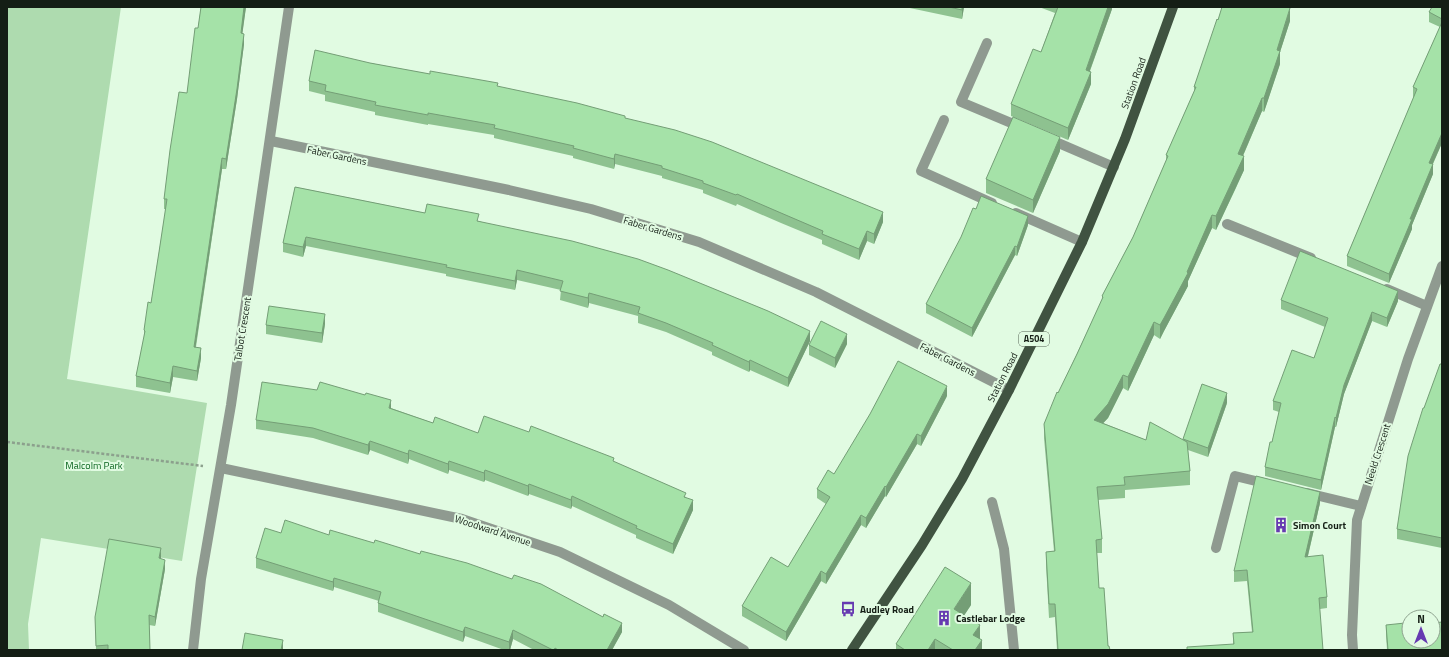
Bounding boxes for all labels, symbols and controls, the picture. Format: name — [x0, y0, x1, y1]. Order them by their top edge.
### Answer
street label: Station Road — [1117, 55, 1150, 111]
street label: Faber Gardens — [306, 142, 369, 169]
street label: Faber Gardens — [622, 212, 684, 245]
street label: Talbot Crescent — [230, 296, 255, 362]
road number: A504 — [1019, 332, 1049, 346]
street label: Faber Gardens — [917, 339, 979, 380]
street label: Station Road — [983, 350, 1021, 405]
street label: Neeld Crescent — [1361, 421, 1395, 487]
park label: Malcolm Park — [65, 458, 123, 473]
street label: Woodward Avenue — [453, 511, 533, 550]
building icon: Simon Court — [1272, 516, 1290, 534]
place label: Simon Court — [1293, 518, 1346, 533]
bus stop icon: Audley Road — [839, 600, 857, 618]
place label: Audley Road — [860, 602, 914, 617]
building icon: Castlebar Lodge — [935, 609, 953, 627]
north arrow — [1401, 609, 1441, 649]
place label: Castlebar Lodge — [956, 611, 1025, 626]
text: N — [1417, 611, 1425, 627]

